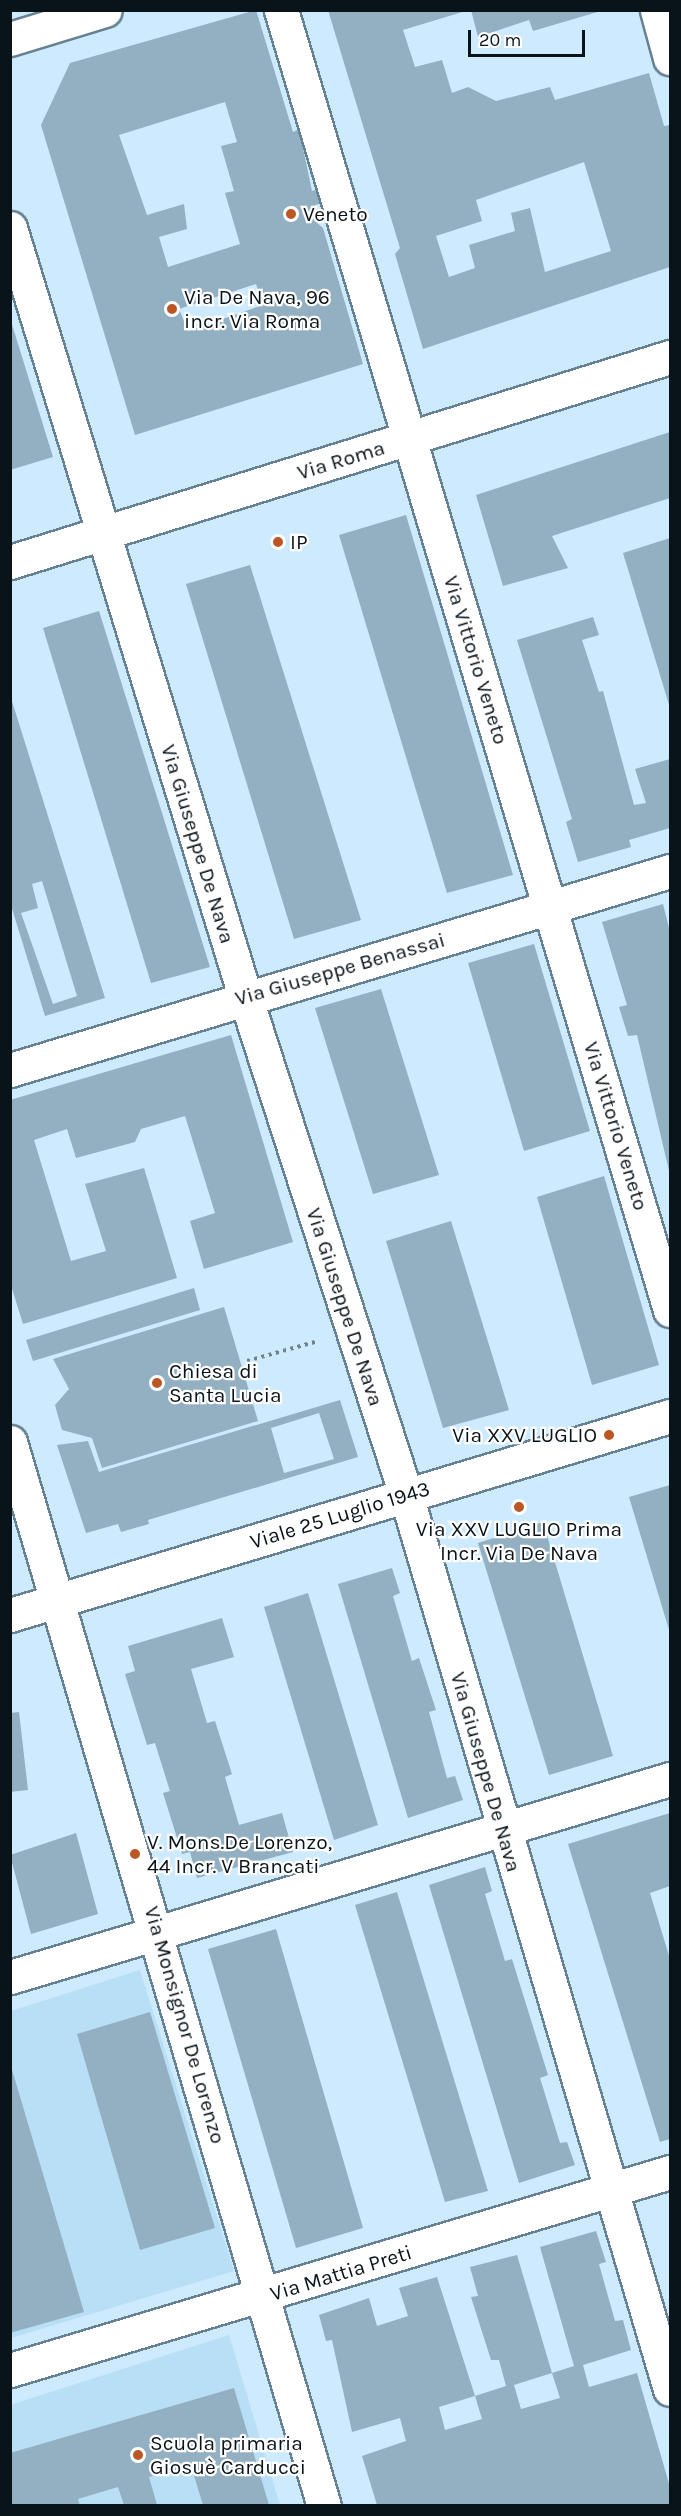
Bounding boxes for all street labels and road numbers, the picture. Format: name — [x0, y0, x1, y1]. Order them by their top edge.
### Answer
street label: Via Roma — [294, 435, 388, 485]
street label: Via Vittorio Veneto — [438, 573, 514, 747]
street label: Via Giuseppe De Nava — [156, 741, 240, 947]
street label: Via Giuseppe Benassai — [232, 927, 448, 1011]
street label: Via Vittorio Veneto — [578, 1039, 654, 1213]
street label: Via Giuseppe De Nava — [301, 1205, 389, 1409]
street label: Viale 25 Luglio 1943 — [247, 1476, 433, 1554]
street label: Via Giuseppe De Nava — [445, 1669, 527, 1875]
street label: Via Monsignor De Lorenzo — [139, 1903, 231, 2147]
street label: Via Mattia Preti — [267, 2240, 415, 2306]

